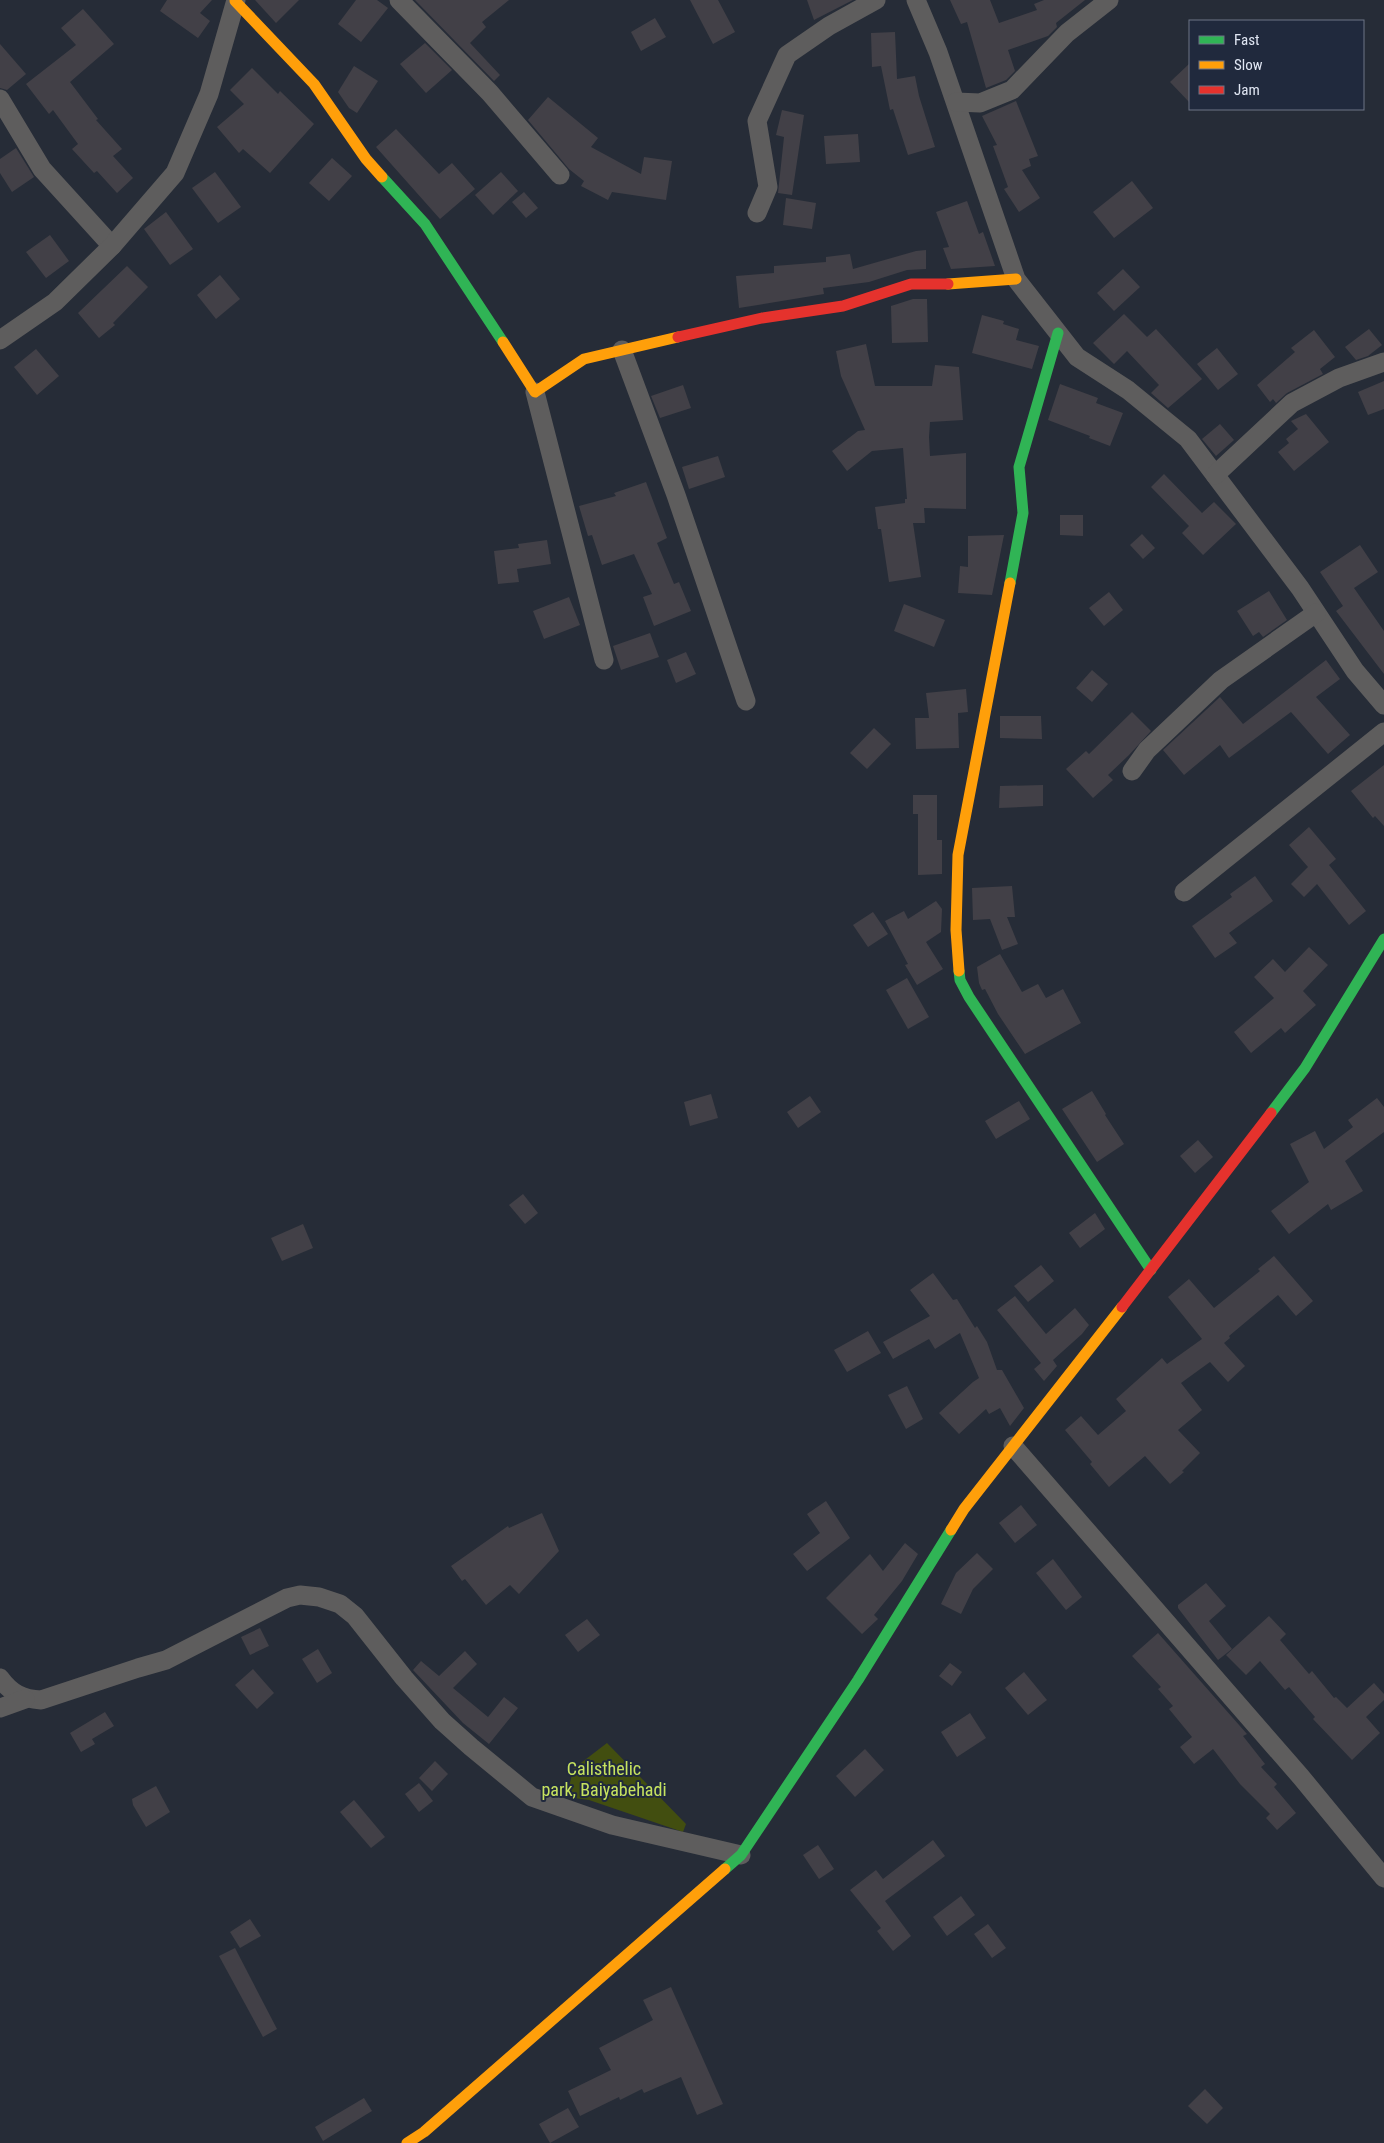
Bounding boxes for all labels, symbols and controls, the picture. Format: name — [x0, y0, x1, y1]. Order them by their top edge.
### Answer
legend — [1189, 20, 1364, 110]
text: Fast — [1234, 31, 1259, 49]
text: Slow — [1234, 56, 1263, 74]
text: Jam — [1234, 81, 1260, 99]
park label: Calisthelic park, Baiyabehadi — [541, 1758, 667, 1800]

